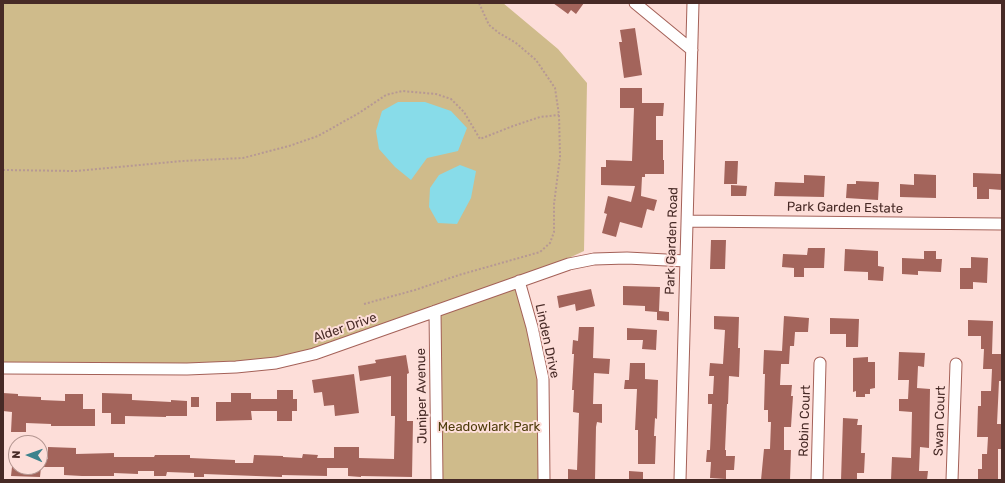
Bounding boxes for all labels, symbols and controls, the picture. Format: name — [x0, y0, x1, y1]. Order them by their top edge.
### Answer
street label: Park Garden Road — [662, 187, 682, 295]
street label: Park Garden Estate — [787, 199, 903, 217]
street label: Linden Drive — [532, 302, 562, 380]
street label: Alder Drive — [311, 310, 379, 346]
street label: Juniper Avenue — [413, 348, 431, 444]
street label: Robin Court — [796, 385, 814, 457]
street label: Swan Court — [931, 385, 949, 457]
park label: Meadowlark Park — [438, 419, 540, 435]
north arrow — [8, 435, 48, 475]
text: N — [10, 450, 23, 459]

